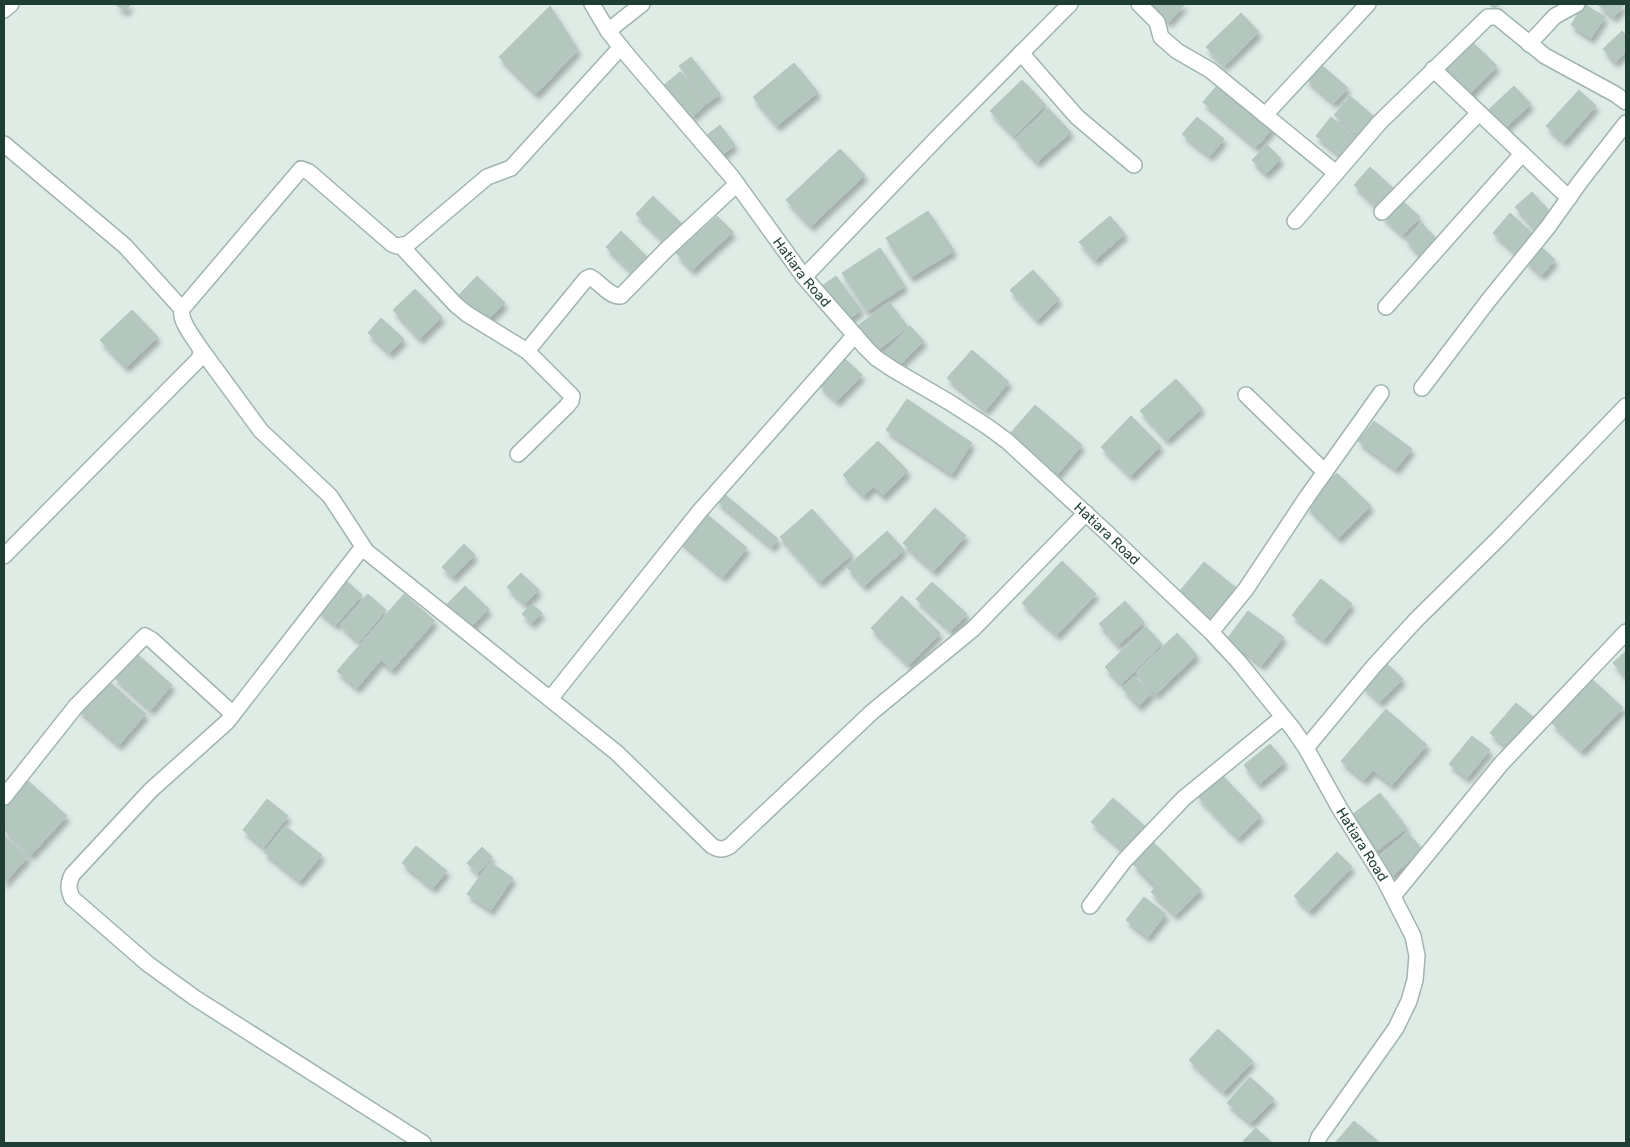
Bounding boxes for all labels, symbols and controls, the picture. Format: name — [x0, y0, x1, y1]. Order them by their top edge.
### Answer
street label: Hatiara Road — [769, 234, 834, 311]
street label: Hatiara Road — [1070, 499, 1143, 569]
street label: Hatiara Road — [1332, 805, 1391, 885]

